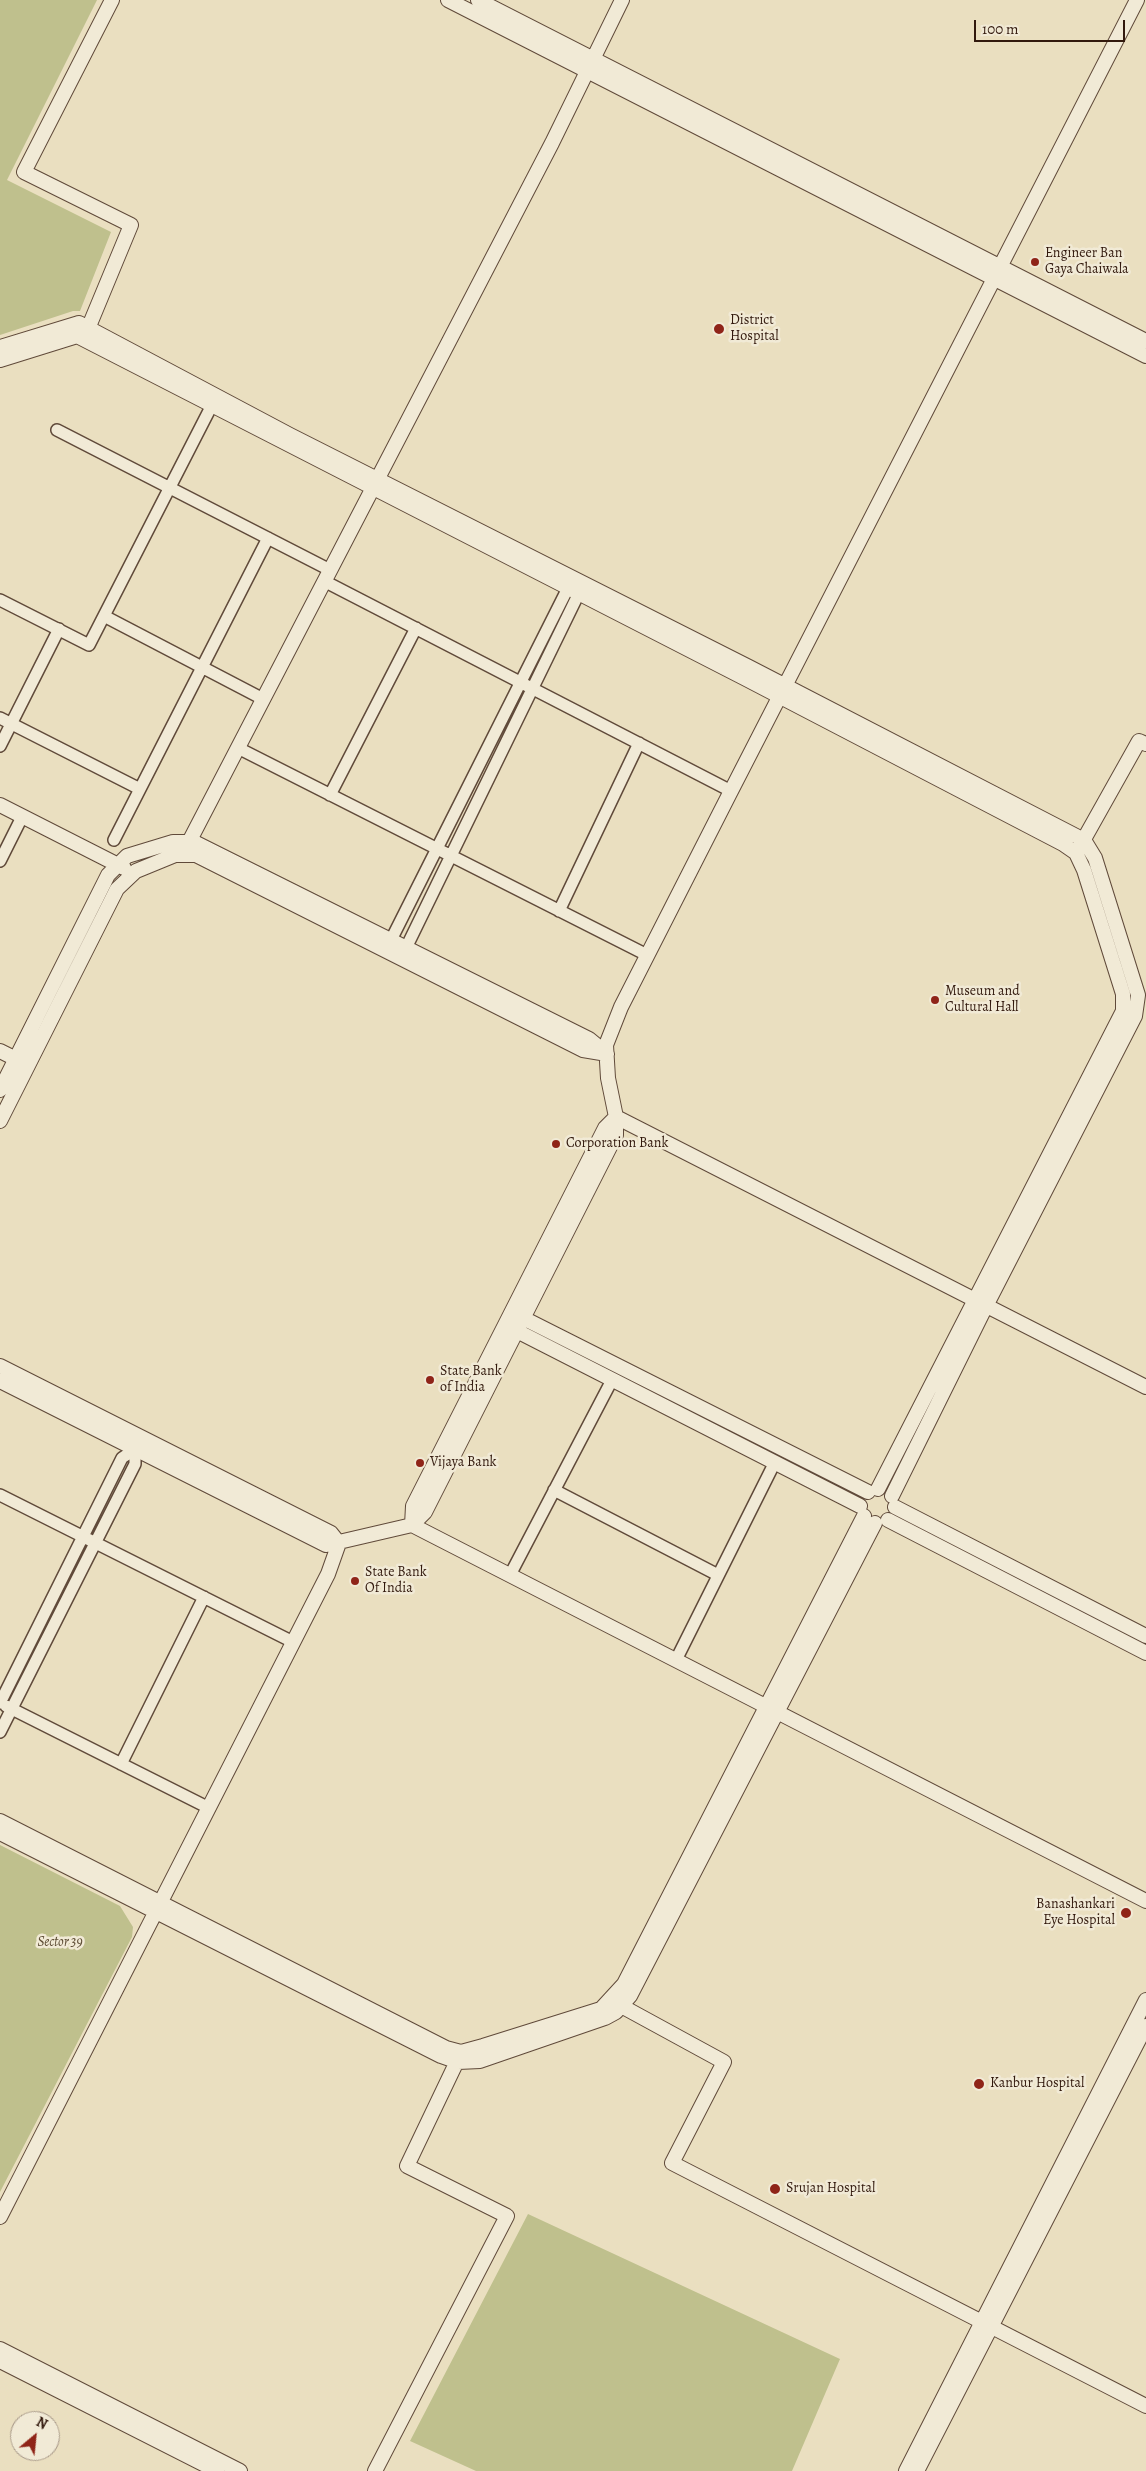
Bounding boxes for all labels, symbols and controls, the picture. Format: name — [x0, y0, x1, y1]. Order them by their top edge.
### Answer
scale bar — [976, 10, 1127, 42]
text: 100 m — [982, 19, 1019, 39]
place label: Engineer Ban Gaya Chaiwala — [1045, 246, 1129, 278]
marker: Engineer Ban Gaya Chaiwala — [1029, 256, 1041, 268]
place label: District Hospital — [730, 313, 779, 346]
marker: District Hospital — [712, 322, 726, 336]
place label: Museum and Cultural Hall — [945, 984, 1020, 1016]
marker: Museum and Cultural Hall — [929, 994, 941, 1006]
place label: Corporation Bank — [566, 1136, 668, 1152]
marker: Corporation Bank — [550, 1138, 562, 1150]
place label: State Bank of India — [440, 1364, 502, 1396]
marker: State Bank of India — [424, 1374, 436, 1386]
place label: Vijaya Bank — [430, 1455, 497, 1471]
marker: Vijaya Bank — [414, 1457, 426, 1469]
place label: State Bank Of India — [365, 1565, 427, 1598]
marker: State Bank Of India — [349, 1575, 361, 1587]
place label: Banashankari Eye Hospital — [1036, 1897, 1115, 1930]
marker: Banashankari Eye Hospital — [1119, 1906, 1133, 1920]
park label: Sector 39 — [37, 1935, 83, 1951]
place label: Kanbur Hospital — [990, 2076, 1084, 2092]
marker: Kanbur Hospital — [972, 2077, 986, 2091]
place label: Srujan Hospital — [786, 2181, 875, 2197]
marker: Srujan Hospital — [768, 2182, 782, 2196]
north arrow — [10, 2411, 60, 2461]
text: N — [33, 2412, 51, 2434]

